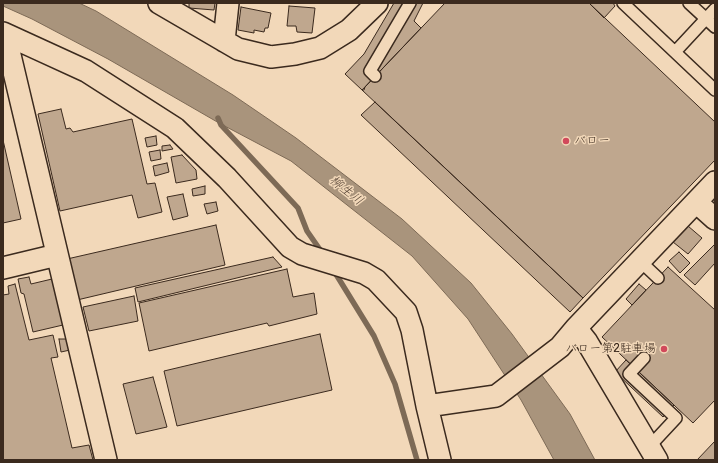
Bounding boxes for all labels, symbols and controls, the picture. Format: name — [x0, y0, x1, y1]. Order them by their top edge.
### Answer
place label: バロー — [574, 134, 610, 148]
marker: バロー — [561, 136, 571, 146]
water label: 柳生川 — [326, 173, 366, 209]
place label: バロー第2駐車場 — [565, 342, 656, 356]
marker: バロー第2駐車場 — [659, 344, 669, 354]

